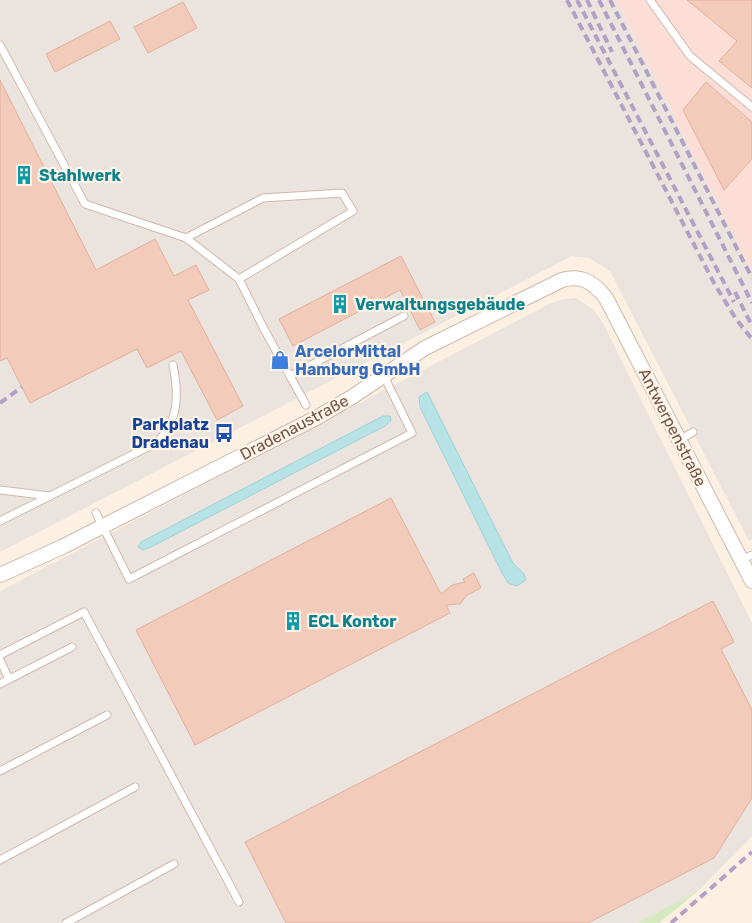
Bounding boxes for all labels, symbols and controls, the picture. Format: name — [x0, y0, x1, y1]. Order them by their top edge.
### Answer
building icon: Stahlwerk — [13, 164, 35, 186]
place label: Stahlwerk — [39, 166, 121, 185]
building icon: Verwaltungsgebäude — [329, 293, 351, 315]
place label: Verwaltungsgebäude — [355, 295, 525, 314]
place label: ArcelorMittal Hamburg GmbH — [295, 342, 420, 379]
shop icon: ArcelorMittal Hamburg GmbH — [269, 349, 291, 371]
street label: Antwerpenstraße — [635, 365, 711, 489]
street label: Dradenaustraße — [237, 391, 352, 464]
place label: Parkplatz Dradenau — [131, 415, 209, 452]
bus stop icon: Parkplatz Dradenau — [213, 422, 235, 444]
building icon: ECL Kontor — [282, 610, 304, 632]
place label: ECL Kontor — [308, 612, 397, 631]

